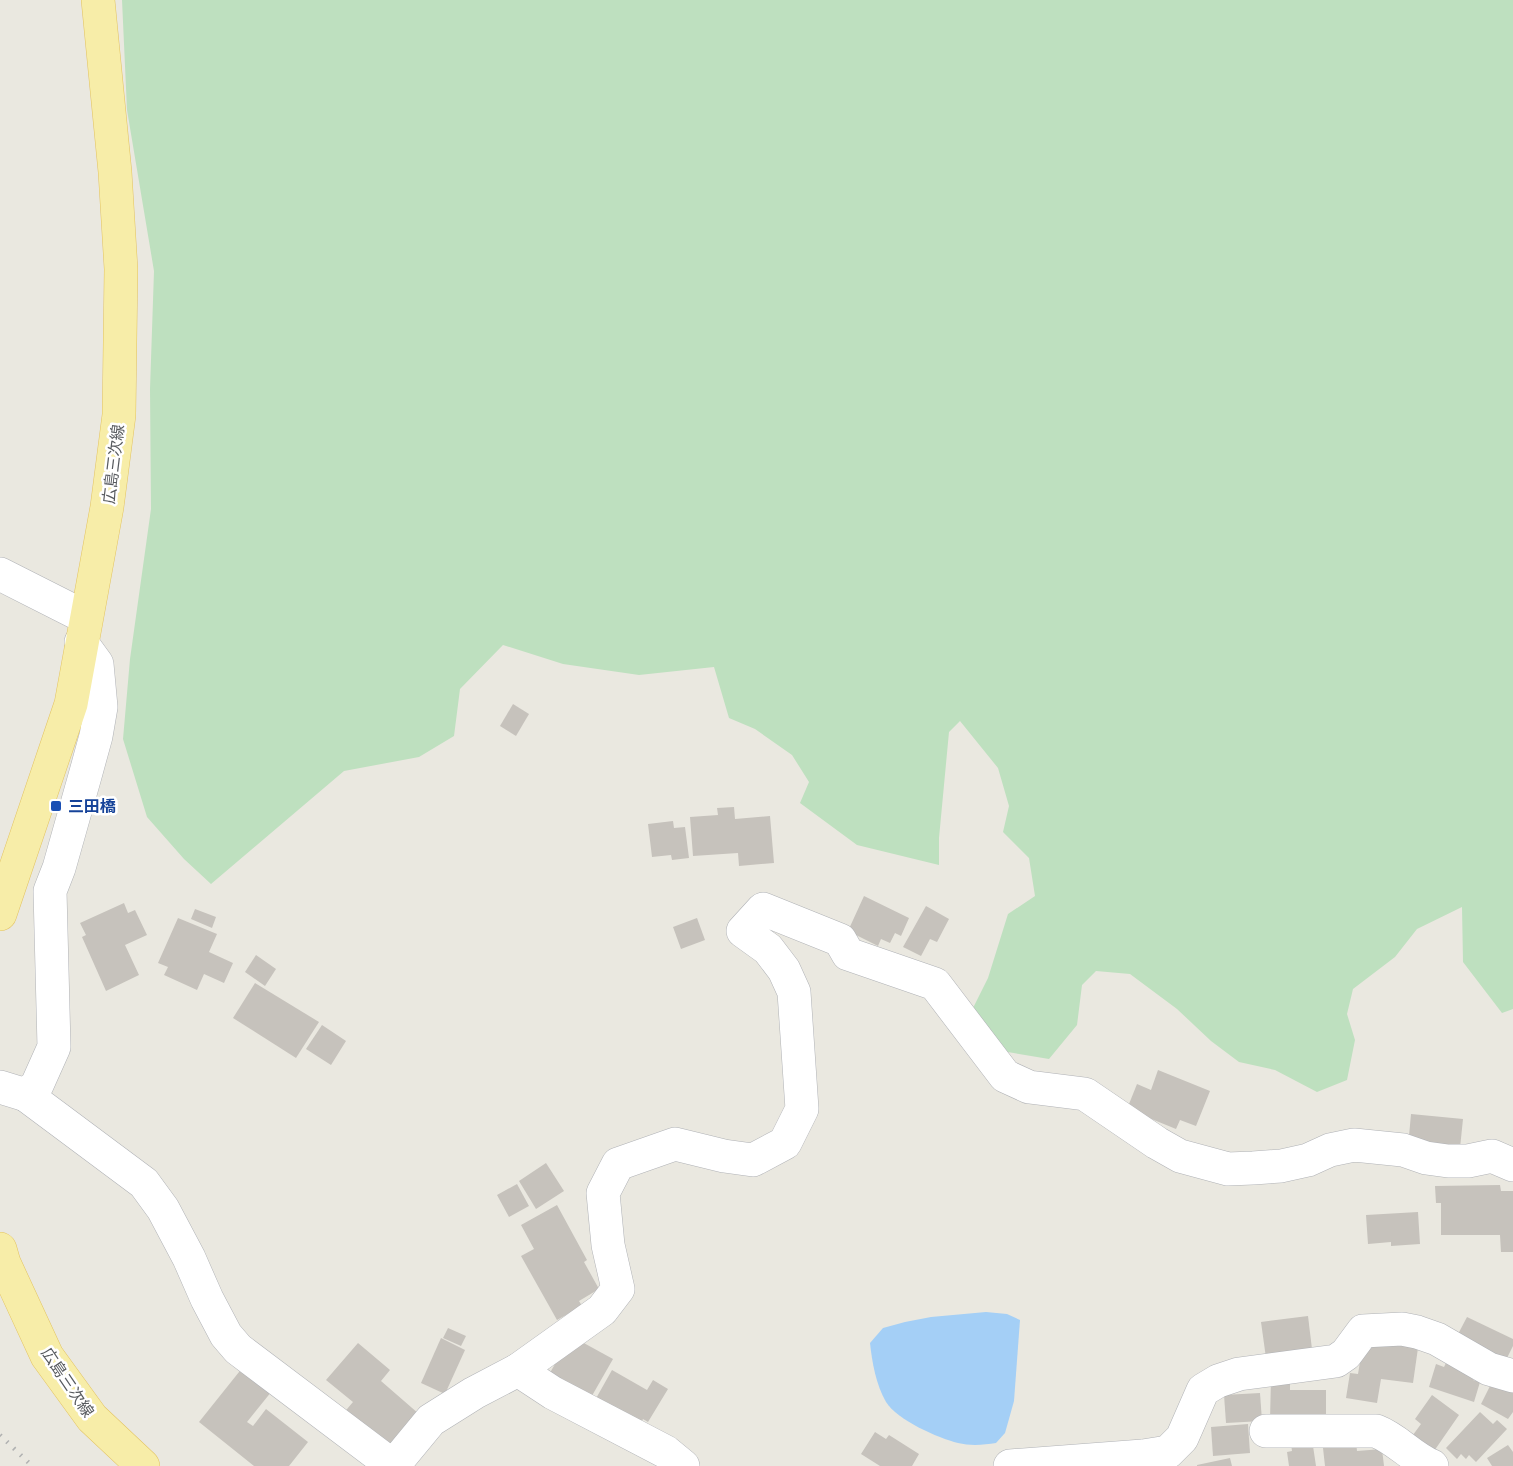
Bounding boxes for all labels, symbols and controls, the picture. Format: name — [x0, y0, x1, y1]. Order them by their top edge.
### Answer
street label: 広島三次線 — [99, 423, 128, 505]
place label: 三田橋 — [68, 797, 116, 816]
marker: 三田橋 — [49, 799, 63, 813]
street label: 広島三次線 — [37, 1344, 98, 1421]

